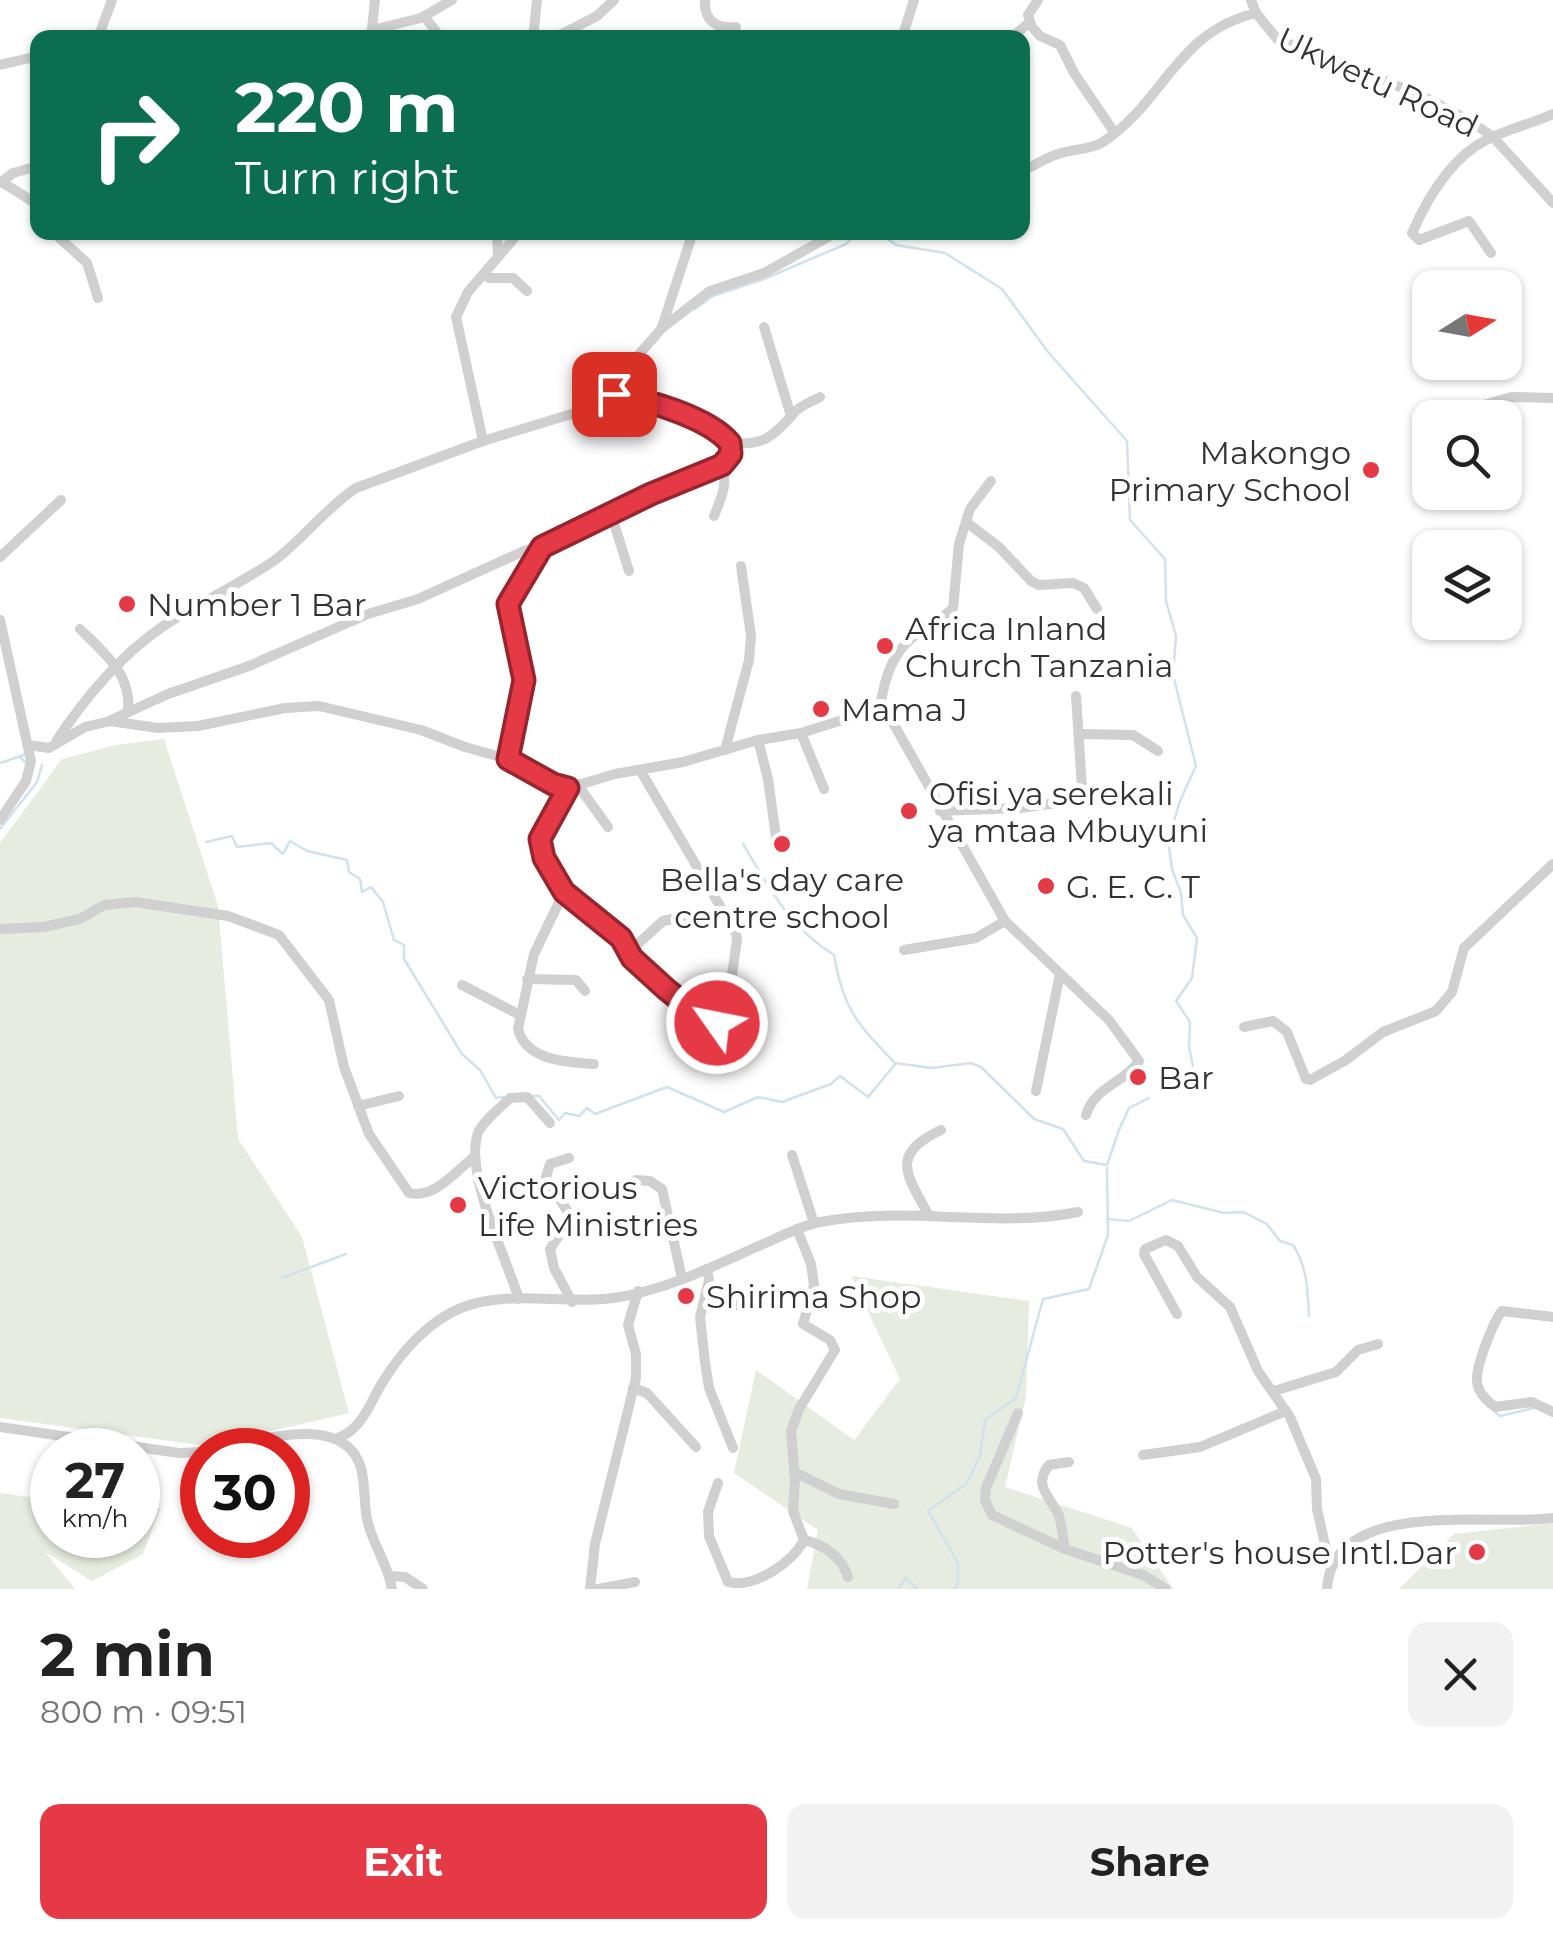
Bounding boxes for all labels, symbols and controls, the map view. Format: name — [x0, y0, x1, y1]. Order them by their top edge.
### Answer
street label: Ukwetu Road — [1271, 18, 1485, 146]
text: 220 m — [235, 64, 458, 150]
icon: right — [70, 70, 200, 200]
text: Turn right — [235, 150, 460, 205]
north arrow — [1412, 270, 1522, 380]
map controls — [1412, 270, 1522, 640]
pin — [572, 352, 657, 437]
icon: arrive — [587, 367, 642, 422]
button: search — [1412, 400, 1522, 510]
place label: Makongo Primary School — [1109, 433, 1351, 509]
marker: Makongo Primary School — [1360, 459, 1382, 481]
button: layers — [1412, 530, 1522, 640]
place label: Number 1 Bar — [147, 585, 367, 624]
marker: Number 1 Bar — [116, 593, 138, 615]
place label: Africa Inland Church Tanzania — [905, 609, 1173, 685]
marker: Africa Inland Church Tanzania — [874, 635, 896, 657]
place label: Mama J — [841, 690, 968, 729]
marker: Mama J — [810, 698, 832, 720]
place label: Ofisi ya serekali ya mtaa Mbuyuni — [928, 774, 1208, 850]
marker: Ofisi ya serekali ya mtaa Mbuyuni — [898, 800, 920, 822]
marker: Bella's day care centre school — [771, 833, 793, 855]
place label: Bella's day care centre school — [660, 860, 904, 936]
place label: G. E. C. T — [1066, 867, 1200, 906]
marker: G. E. C. T — [1035, 875, 1057, 897]
position arrow — [665, 971, 769, 1075]
place label: Bar — [1158, 1058, 1214, 1097]
marker: Bar — [1127, 1066, 1149, 1088]
place label: Victorious Life Ministries — [478, 1168, 698, 1244]
marker: Victorious Life Ministries — [447, 1194, 469, 1216]
place label: Shirima Shop — [706, 1277, 921, 1316]
marker: Shirima Shop — [675, 1285, 697, 1307]
speed limit sign: 30 — [180, 1428, 310, 1558]
text: 27 — [65, 1450, 125, 1511]
text: km/h — [62, 1503, 128, 1533]
place label: Potter's house Intl.Dar — [1102, 1533, 1457, 1572]
marker: Potter's house Intl.Dar — [1466, 1541, 1488, 1563]
text: 2 min — [40, 1618, 215, 1691]
button: close — [1408, 1622, 1513, 1727]
text: 800 m · 09:51 — [40, 1692, 247, 1731]
button: Exit — [40, 1804, 767, 1919]
button: Share — [787, 1804, 1513, 1919]

